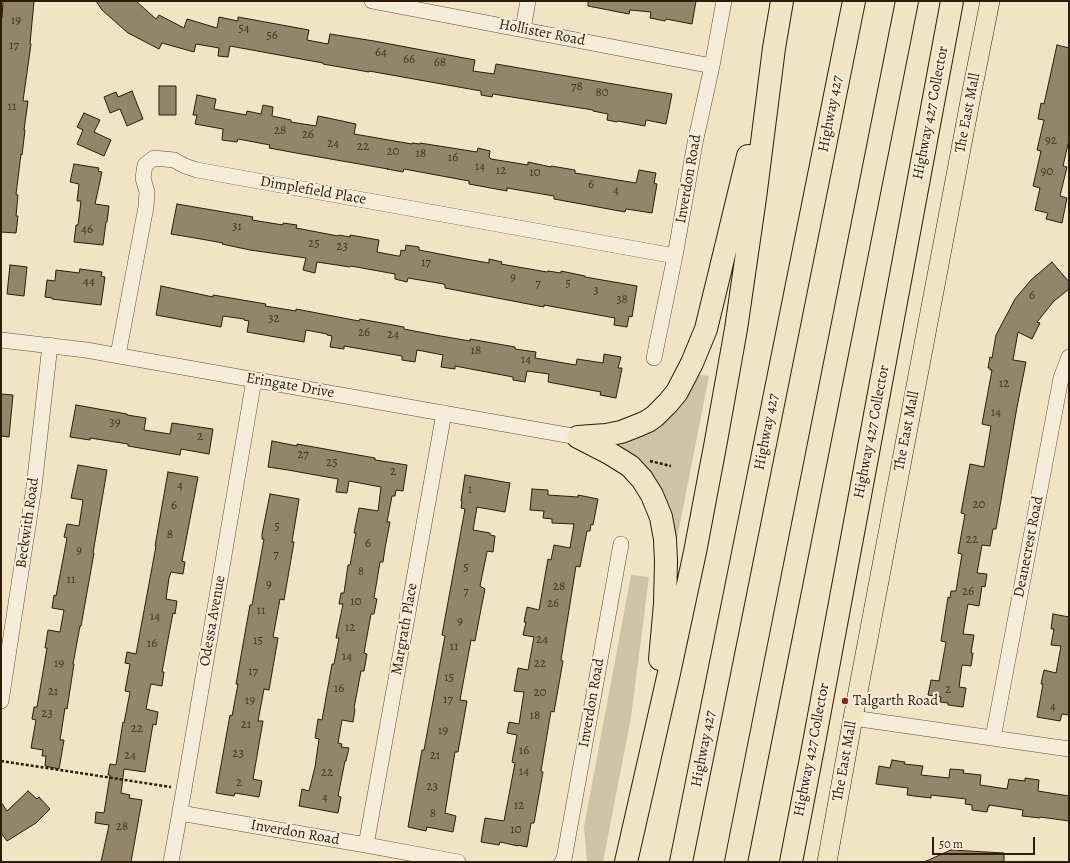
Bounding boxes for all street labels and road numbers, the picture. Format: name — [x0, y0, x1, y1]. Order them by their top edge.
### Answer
street label: Hollister Road — [497, 16, 587, 50]
street label: Highway 427 Collector — [909, 45, 953, 181]
street label: The East Mall — [951, 72, 985, 154]
street label: Highway 427 — [815, 74, 847, 154]
street label: Inverdon Road — [672, 133, 706, 225]
street label: Dimplefield Place — [258, 173, 368, 209]
street label: Highway 427 Collector — [850, 364, 894, 500]
street label: Eringate Drive — [244, 369, 336, 403]
street label: The East Mall — [890, 390, 924, 472]
street label: Highway 427 — [751, 392, 783, 472]
street label: Beckwith Road — [13, 477, 43, 569]
street label: Deanecrest Road — [1010, 495, 1048, 599]
street label: Odessa Avenue — [196, 574, 230, 668]
street label: Margrath Place — [388, 582, 422, 676]
street label: Inverdon Road — [575, 657, 609, 749]
street label: Highway 427 Collector — [790, 682, 834, 818]
street label: Highway 427 — [688, 709, 720, 789]
street label: The East Mall — [829, 720, 861, 802]
street label: Inverdon Road — [249, 816, 341, 850]

